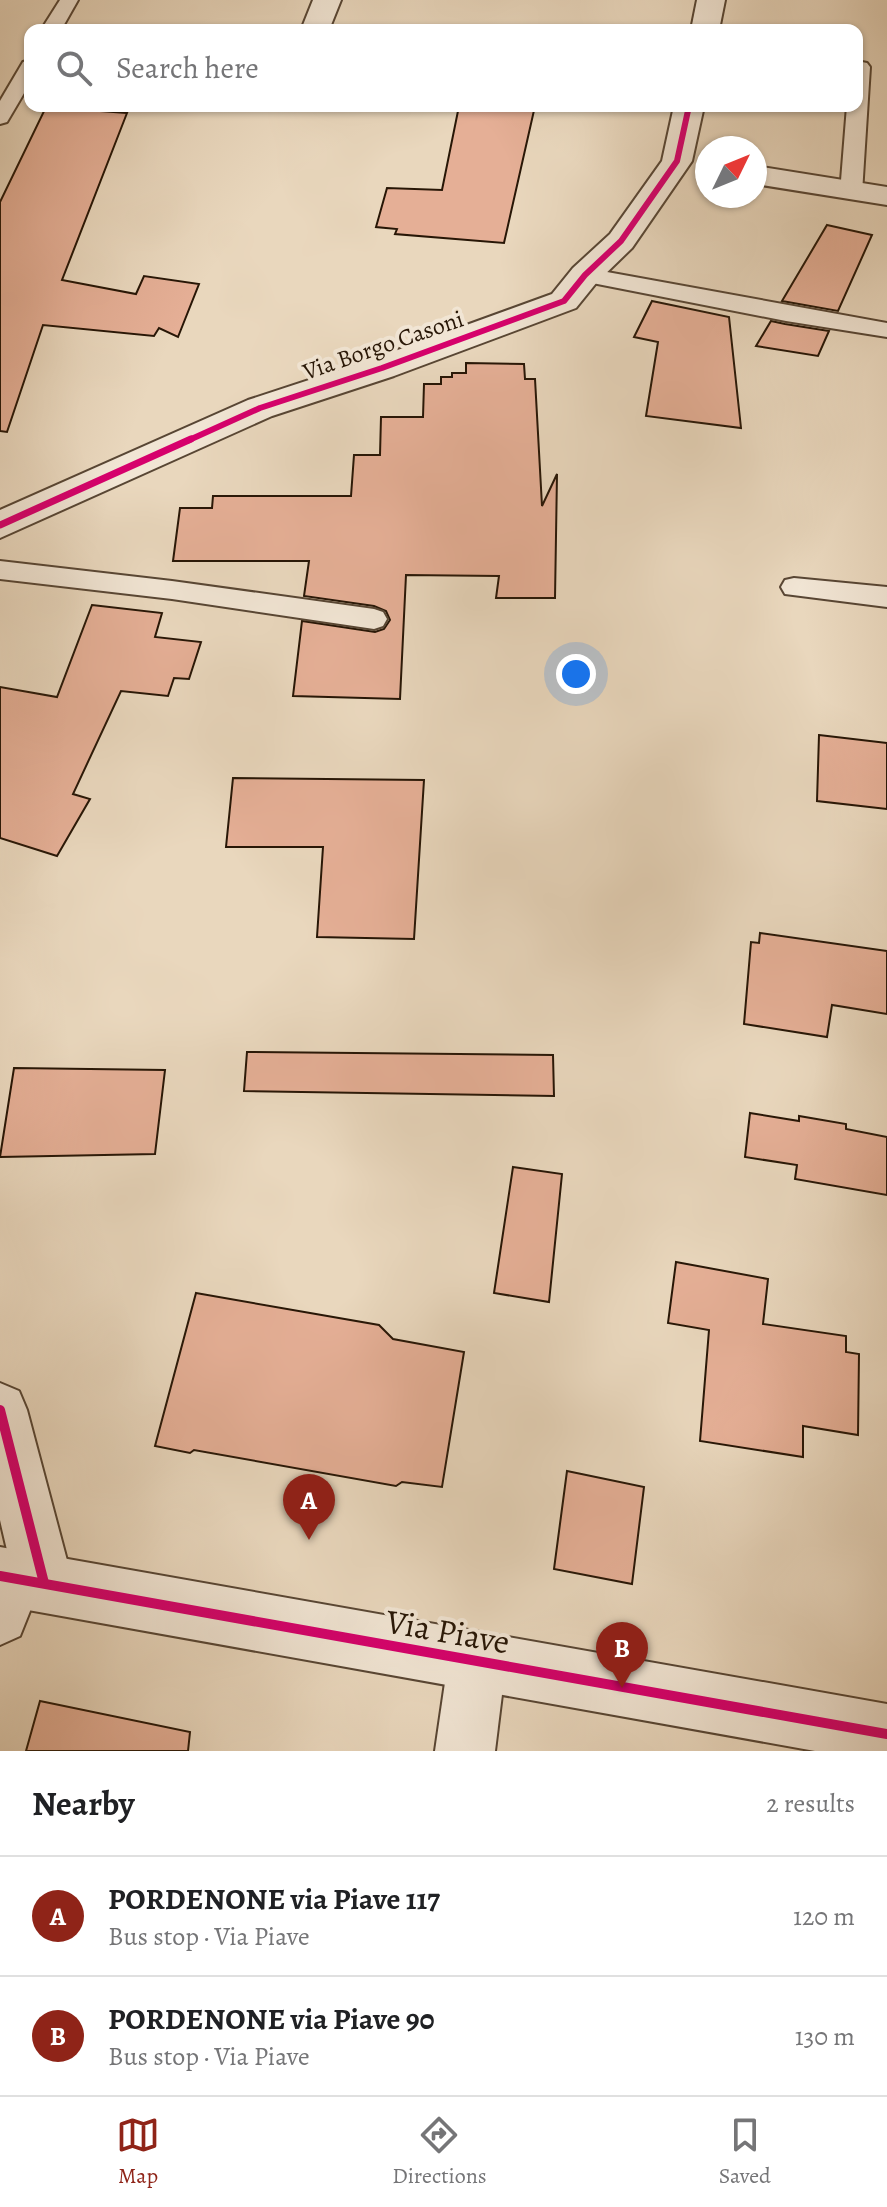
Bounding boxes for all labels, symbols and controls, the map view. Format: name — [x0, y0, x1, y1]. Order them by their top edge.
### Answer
search box — [24, 24, 863, 112]
icon: search — [52, 46, 96, 90]
text: Search here — [116, 48, 259, 88]
north arrow — [695, 136, 767, 208]
street label: Via Borgo Casoni — [297, 303, 468, 388]
your location — [556, 654, 596, 694]
pin: A — [283, 1474, 335, 1540]
street label: Via Piave — [382, 1597, 513, 1665]
pin: B — [596, 1622, 648, 1688]
text: Nearby — [32, 1780, 135, 1827]
text: 2 results — [766, 1786, 855, 1821]
text: PORDENONE via Piave 117 — [108, 1879, 440, 1919]
text: A — [50, 1899, 66, 1934]
text: 120 m — [793, 1899, 855, 1934]
text: Bus stop · Via Piave — [108, 1919, 310, 1954]
text: PORDENONE via Piave 90 — [108, 1999, 435, 2039]
text: B — [50, 2019, 66, 2054]
text: 130 m — [795, 2019, 855, 2054]
text: Bus stop · Via Piave — [108, 2039, 310, 2074]
tab: Map — [116, 2113, 160, 2191]
tab: Directions — [392, 2113, 487, 2191]
tab: Saved — [719, 2113, 771, 2191]

